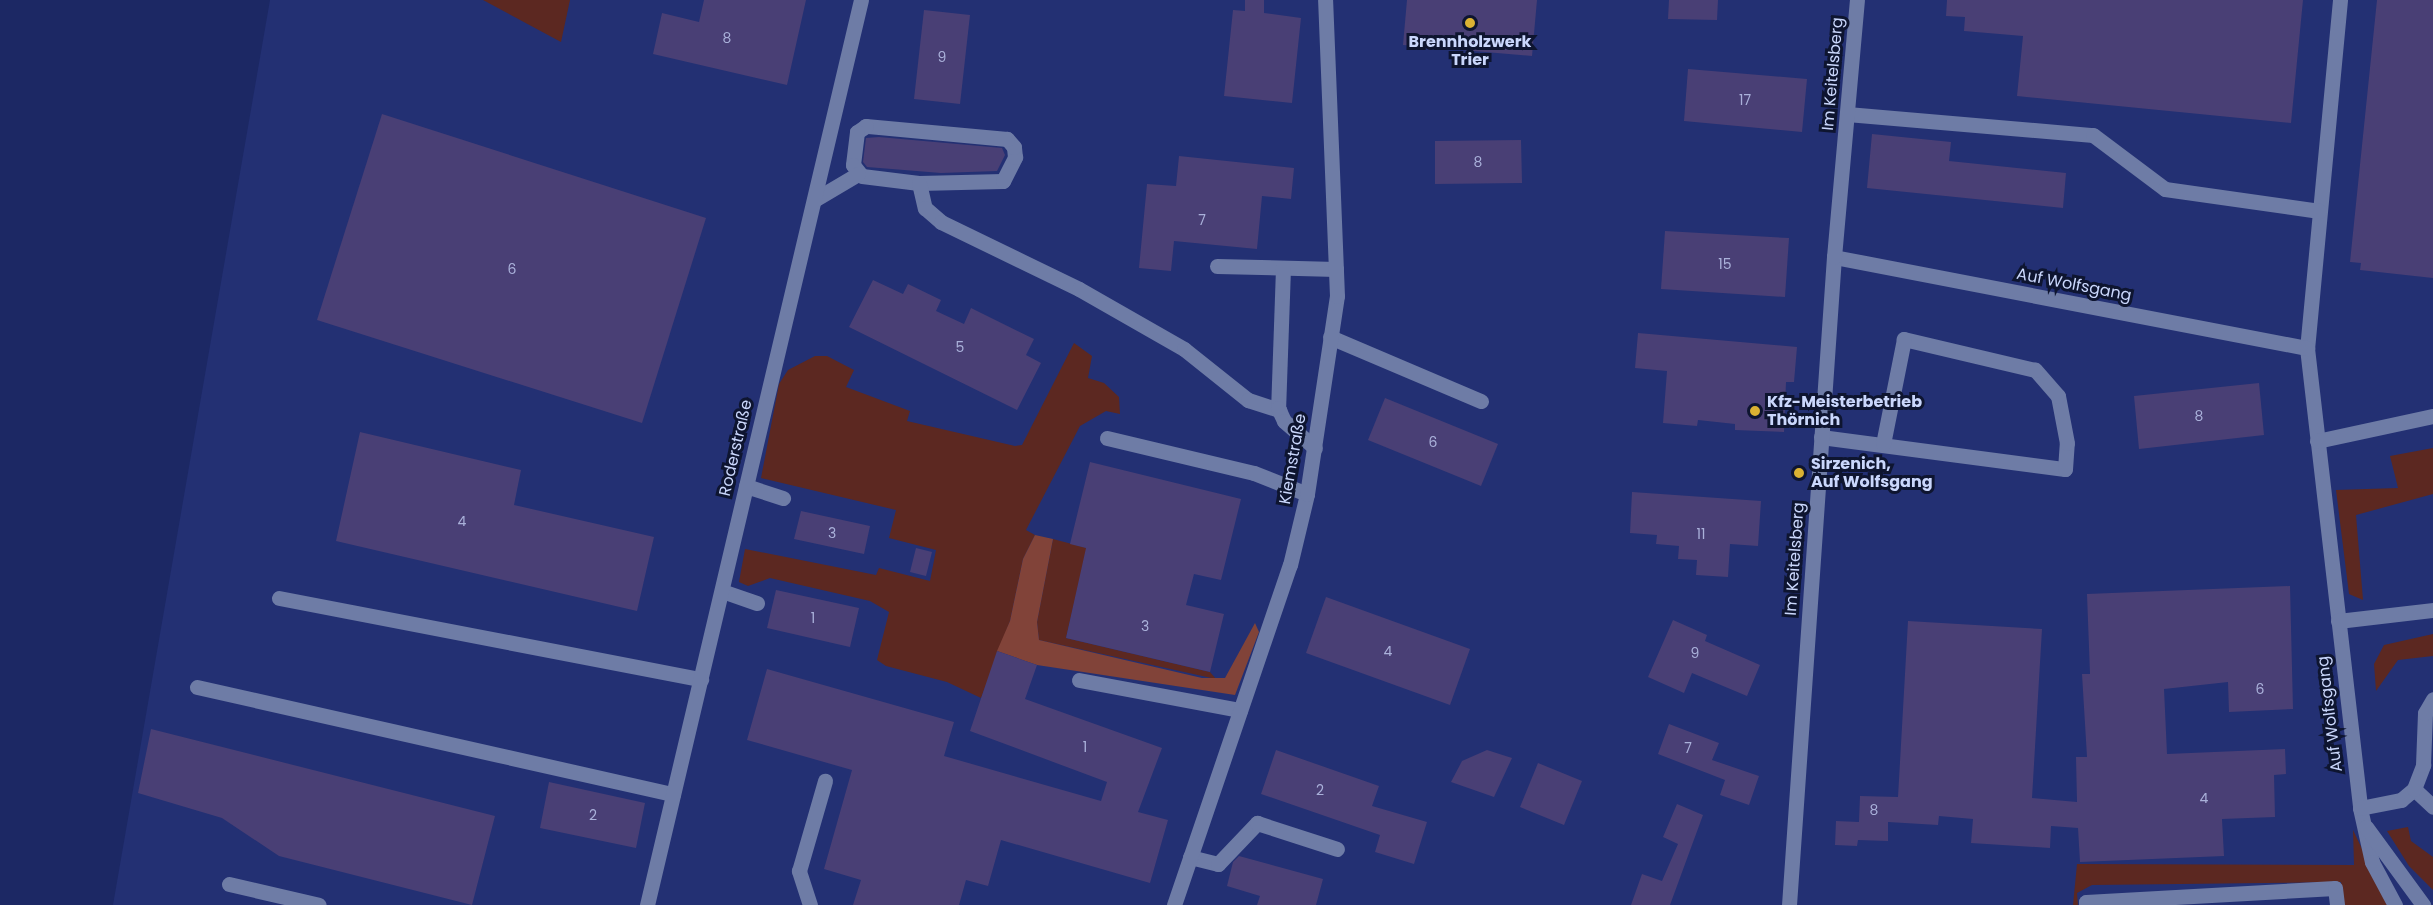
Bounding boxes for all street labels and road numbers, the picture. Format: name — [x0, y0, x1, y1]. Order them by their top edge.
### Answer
street label: Im Keitelsberg — [1818, 17, 1848, 131]
street label: Auf Wolfsgang — [2015, 264, 2133, 306]
street label: Roderstraße — [716, 398, 756, 498]
street label: Kiemstraße — [1276, 412, 1310, 506]
street label: Im Keitelsberg — [1781, 502, 1809, 616]
street label: Auf Wolfsgang — [2313, 655, 2347, 773]

